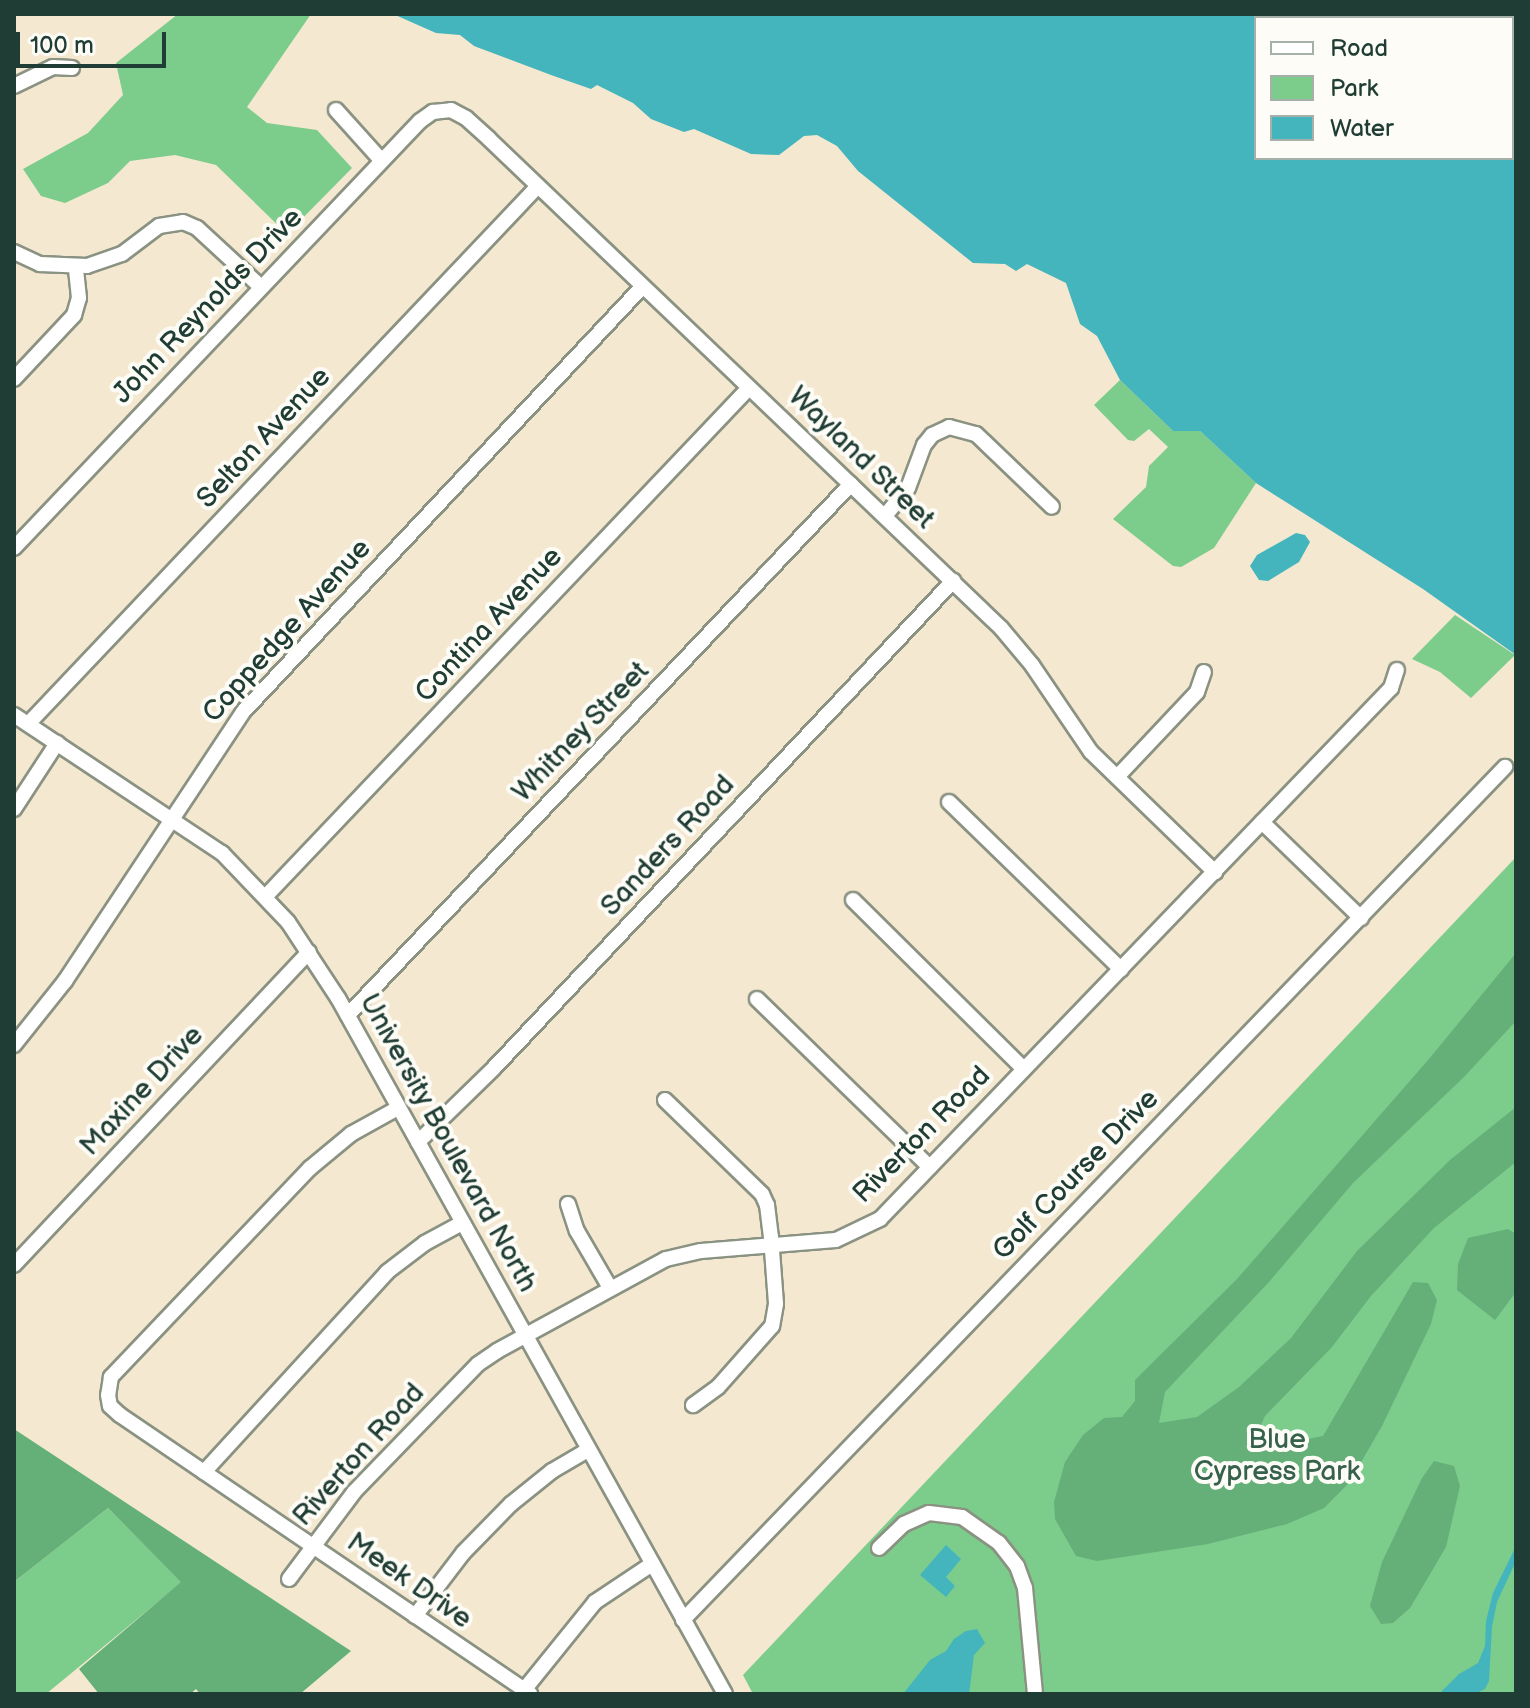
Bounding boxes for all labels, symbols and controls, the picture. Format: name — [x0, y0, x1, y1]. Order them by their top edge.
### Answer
scale bar — [20, 16, 170, 66]
legend — [1254, 16, 1514, 160]
text: 100 m — [30, 31, 94, 60]
text: Road — [1330, 34, 1388, 63]
text: Park — [1330, 74, 1378, 103]
text: Water — [1330, 114, 1394, 143]
street label: John Reynolds Drive — [106, 201, 310, 411]
street label: Selton Avenue — [190, 360, 338, 516]
street label: Wayland Street — [781, 380, 941, 536]
street label: Coppedge Avenue — [196, 532, 378, 730]
street label: Contina Avenue — [409, 540, 569, 710]
street label: Whitney Street — [505, 654, 657, 810]
street label: Sanders Road — [594, 769, 742, 923]
street label: University Boulevard North — [352, 987, 544, 1299]
street label: Maxine Drive — [73, 1019, 211, 1163]
street label: Riverton Road — [846, 1059, 998, 1211]
street label: Golf Course Drive — [986, 1083, 1166, 1267]
street label: Riverton Road — [286, 1377, 432, 1533]
park label: Blue Cypress Park — [1194, 1423, 1360, 1489]
street label: Meek Drive — [340, 1526, 478, 1636]

